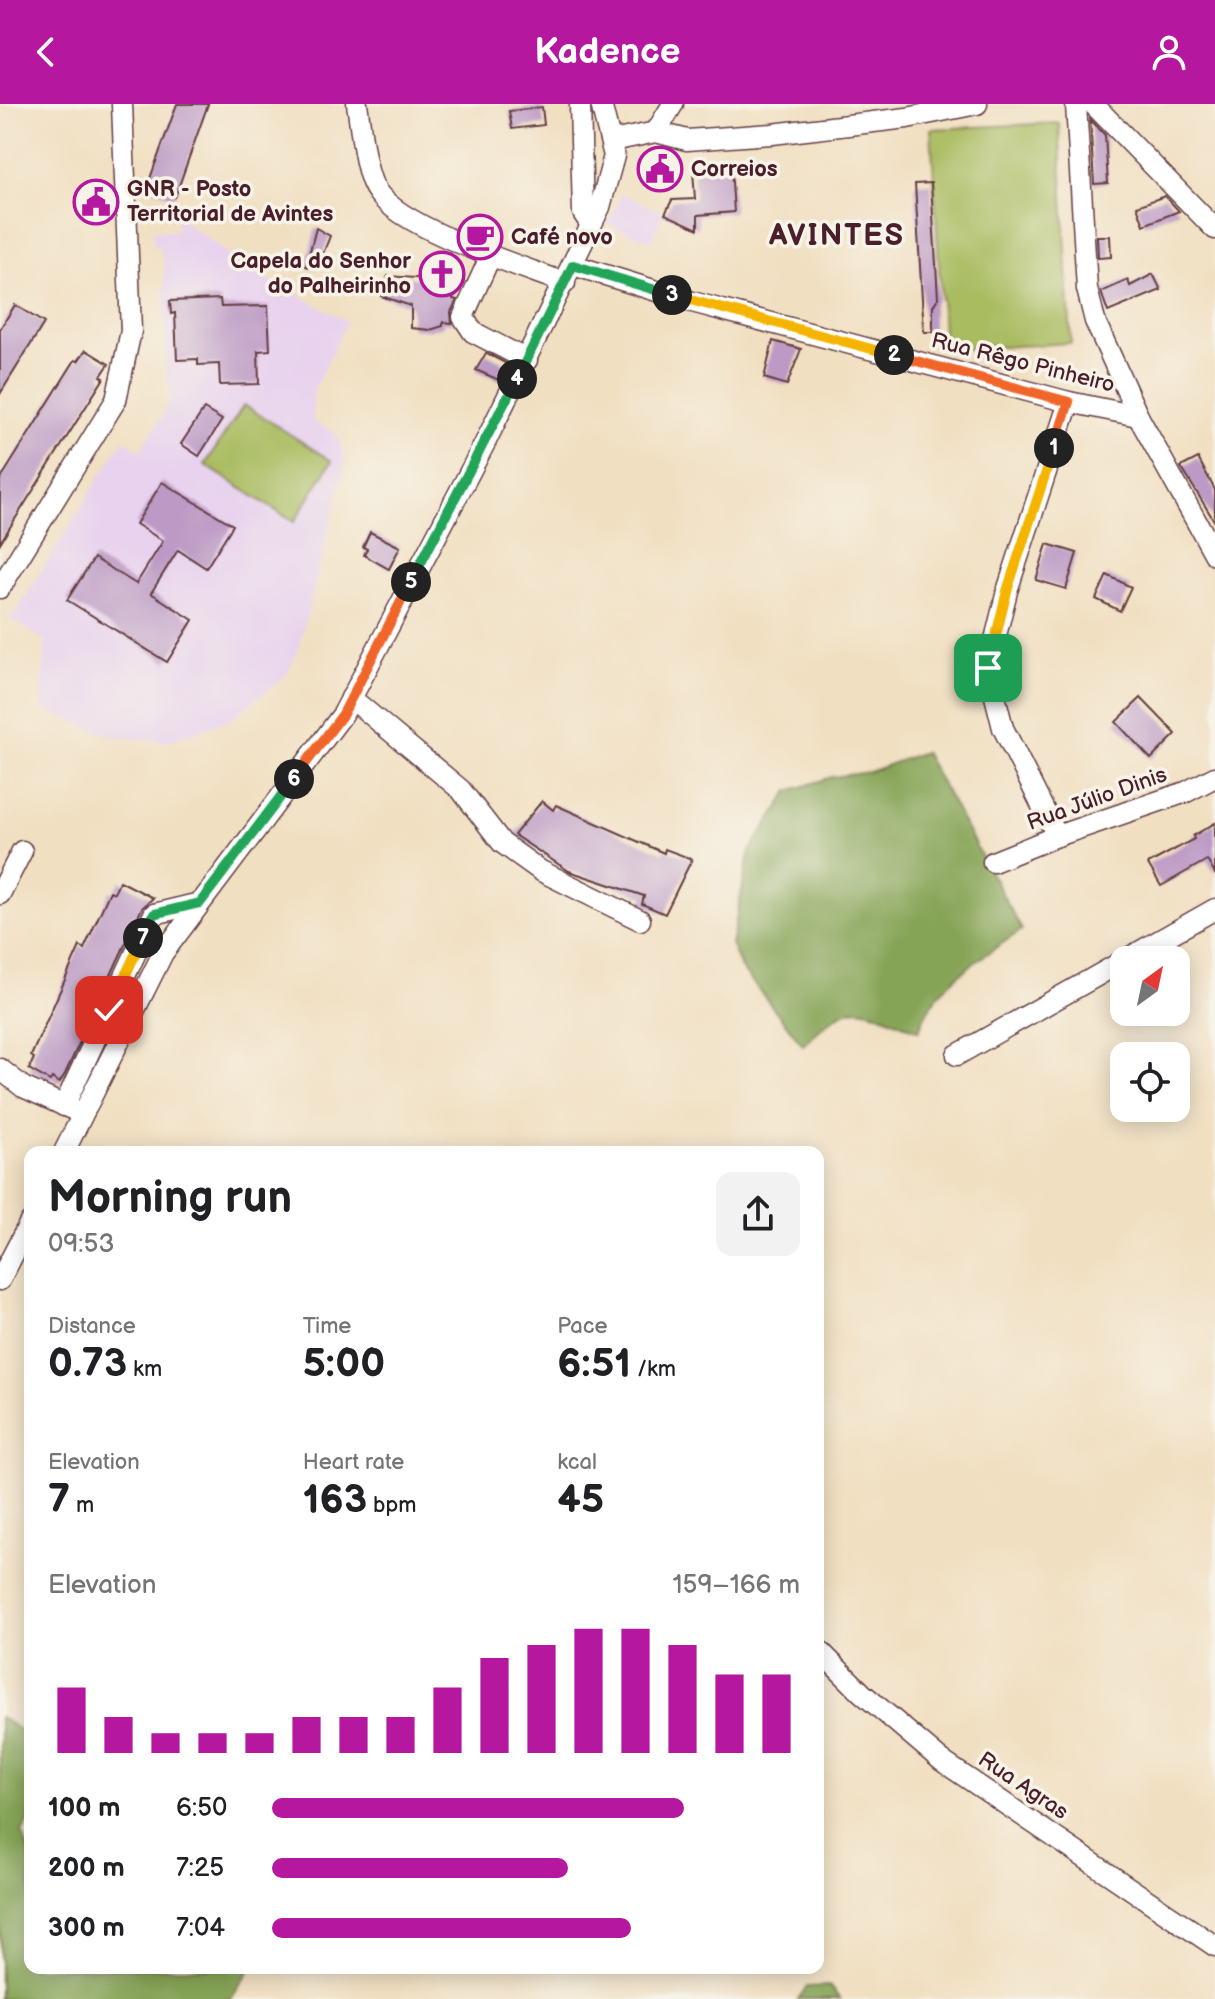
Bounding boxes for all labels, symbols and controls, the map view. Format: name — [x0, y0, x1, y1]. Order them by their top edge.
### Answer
icon: back — [24, 30, 68, 74]
icon: person — [1147, 30, 1191, 74]
text: Kadence — [535, 31, 680, 74]
public building icon: Correios — [636, 145, 684, 193]
place label: Correios — [691, 156, 778, 183]
place label: GNR - Posto Territorial de Avintes — [127, 176, 334, 228]
public building icon: GNR - Posto Territorial de Avintes — [72, 178, 120, 226]
cafe icon: Café novo — [456, 213, 504, 261]
district label: AVINTES — [768, 218, 905, 254]
place label: Café novo — [511, 224, 613, 251]
place label: Capela do Senhor do Palheirinho — [230, 248, 411, 300]
church icon: Capela do Senhor do Palheirinho — [418, 250, 466, 298]
pin: 3 — [652, 275, 692, 315]
text: 3 — [666, 281, 678, 308]
street label: Rua Rêgo Pinheiro — [928, 327, 1118, 399]
pin: 2 — [874, 335, 914, 375]
text: 2 — [887, 341, 901, 368]
pin: 4 — [497, 359, 537, 399]
text: 4 — [511, 365, 523, 392]
pin: 1 — [1034, 428, 1074, 468]
text: 1 — [1049, 434, 1059, 461]
pin: 5 — [391, 562, 431, 602]
text: 5 — [405, 568, 417, 595]
pin — [954, 634, 1022, 702]
icon: arrive — [966, 646, 1010, 690]
pin: 6 — [274, 759, 314, 799]
street label: Rua Júlio Dinis — [1023, 761, 1171, 837]
text: 6 — [287, 765, 301, 792]
pin: 7 — [123, 918, 163, 958]
text: 7 — [137, 924, 149, 951]
north arrow — [1110, 946, 1190, 1026]
map controls — [1110, 946, 1190, 1122]
pin — [75, 976, 143, 1044]
icon: check — [87, 988, 131, 1032]
button: locate — [1110, 1042, 1190, 1122]
text: Morning run — [48, 1172, 292, 1225]
button: share — [716, 1172, 800, 1256]
text: 09:53 — [48, 1229, 114, 1260]
text: Distance — [48, 1313, 136, 1340]
text: Time — [303, 1313, 351, 1340]
text: Pace — [557, 1313, 608, 1340]
text: 0.73 — [48, 1340, 127, 1388]
text: 5:00 — [303, 1340, 385, 1388]
text: 6:51 — [557, 1340, 631, 1388]
text: km — [127, 1356, 162, 1383]
text: /km — [631, 1356, 676, 1383]
text: Elevation — [48, 1449, 140, 1476]
text: Heart rate — [303, 1449, 404, 1476]
text: kcal — [557, 1449, 597, 1476]
text: 7 — [48, 1476, 70, 1524]
text: 163 — [303, 1476, 367, 1524]
text: 45 — [557, 1476, 604, 1524]
text: m — [70, 1492, 94, 1519]
text: bpm — [367, 1492, 416, 1519]
text: Elevation — [48, 1570, 156, 1601]
text: 159–166 m — [673, 1570, 800, 1601]
street label: Rua Agras — [973, 1746, 1073, 1826]
text: 100 m — [48, 1793, 121, 1824]
text: 6:50 — [176, 1793, 227, 1824]
text: 200 m — [48, 1853, 125, 1884]
text: 7:25 — [176, 1853, 224, 1884]
text: 300 m — [48, 1913, 125, 1944]
text: 7:04 — [176, 1913, 225, 1944]

